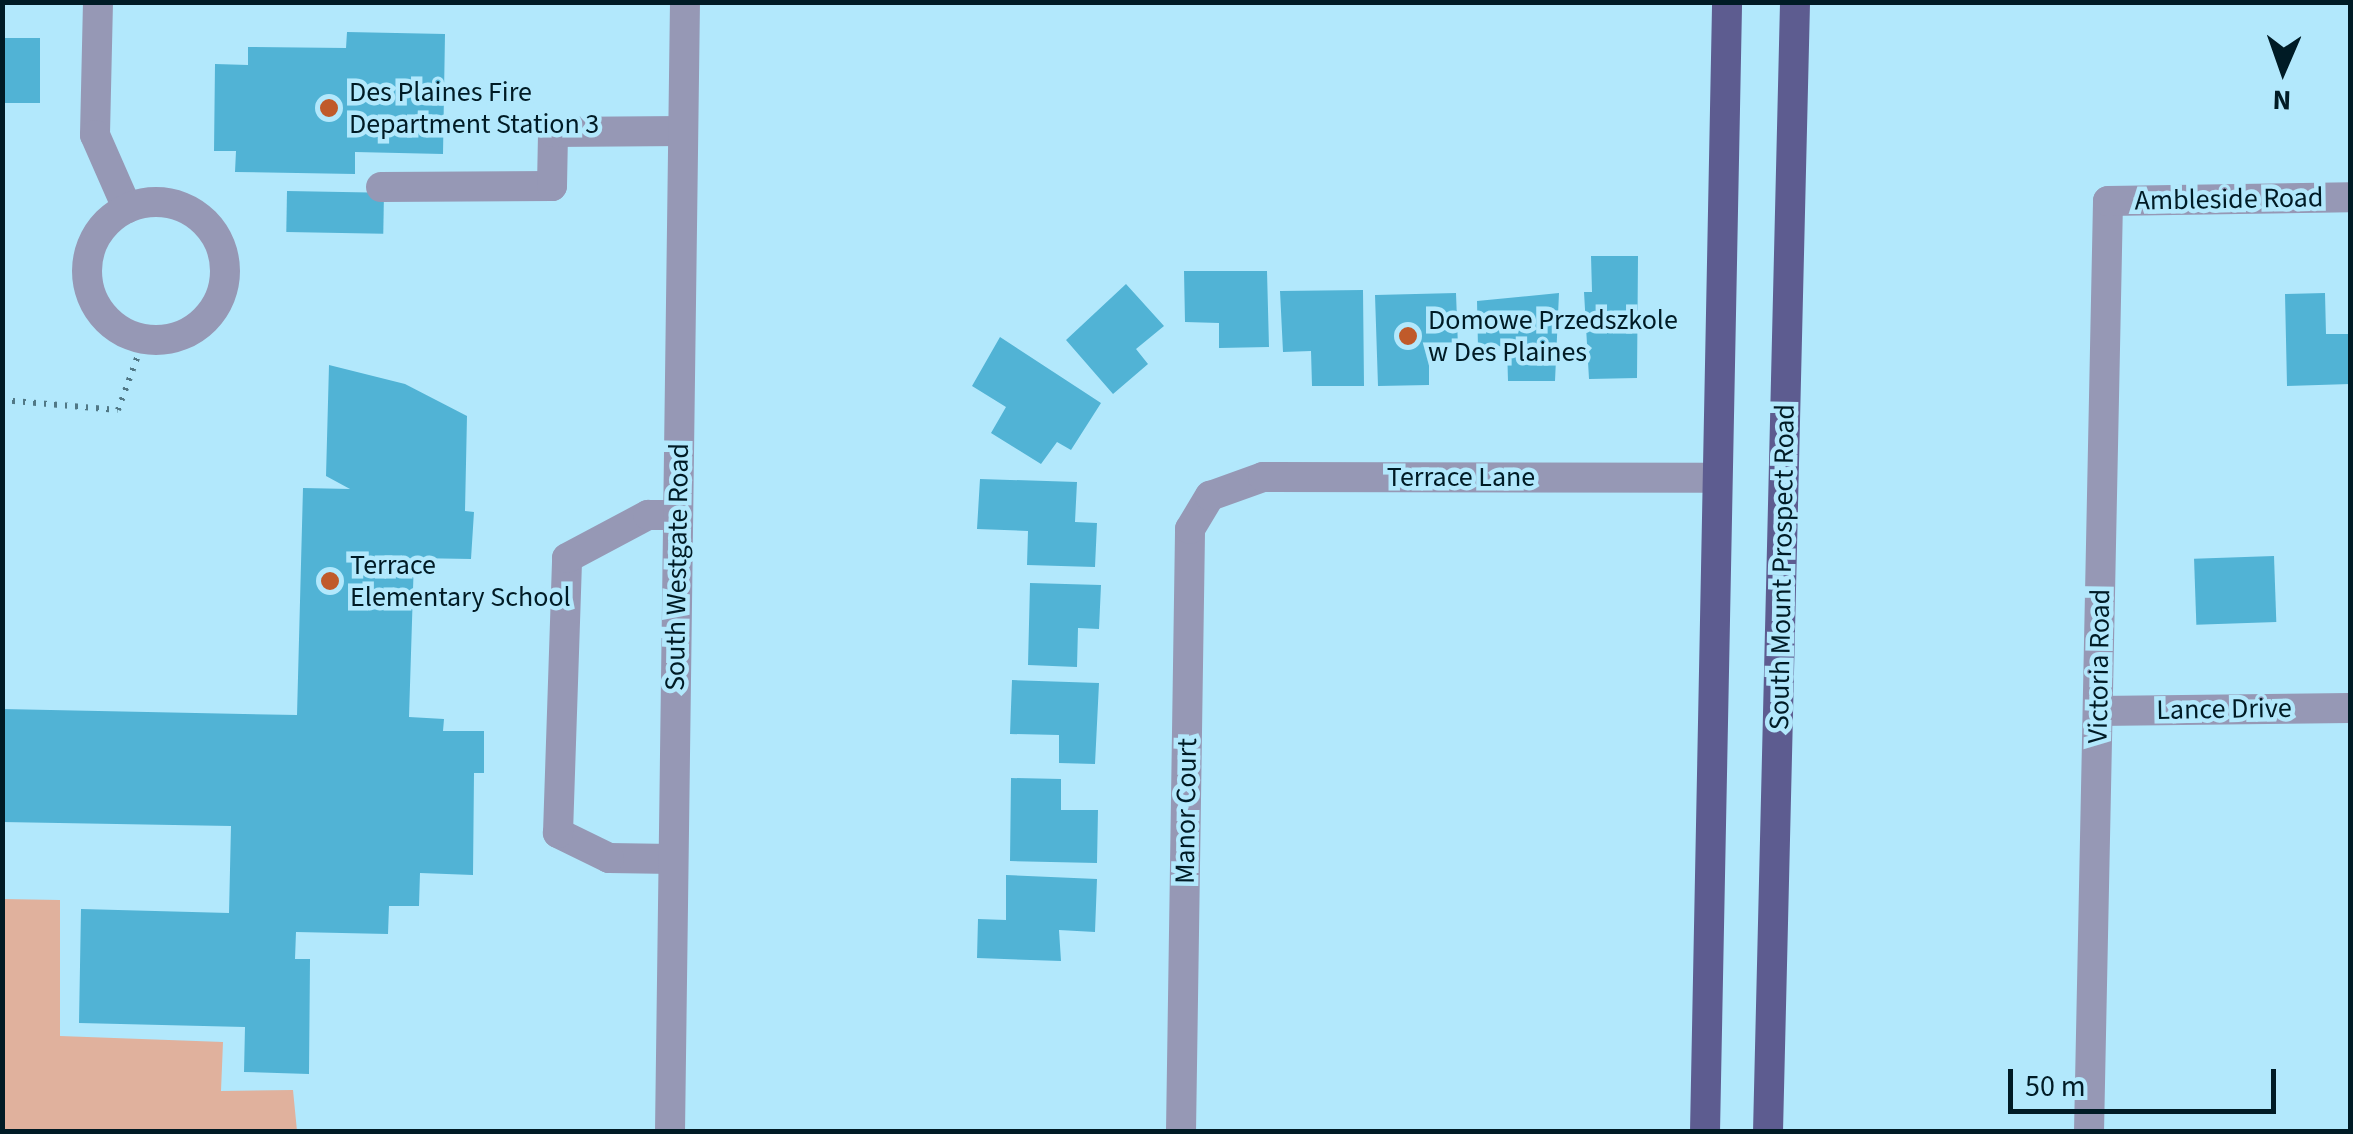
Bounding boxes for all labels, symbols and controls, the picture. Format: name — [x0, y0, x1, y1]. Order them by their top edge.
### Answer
north arrow — [2233, 20, 2333, 120]
place label: Des Plaines Fire Department Station 3 — [349, 75, 599, 141]
text: N — [2272, 80, 2292, 120]
marker: Des Plaines Fire Department Station 3 — [318, 97, 340, 119]
street label: Ambleside Road — [2134, 181, 2324, 217]
place label: Domowe Przedszkole w Des Plaines — [1428, 303, 1678, 369]
marker: Domowe Przedszkole w Des Plaines — [1397, 325, 1419, 347]
street label: South Mount Prospect Road — [1762, 404, 1802, 730]
street label: South Westgate Road — [658, 443, 696, 691]
street label: Terrace Lane — [1387, 460, 1535, 494]
place label: Terrace Elementary School — [350, 548, 571, 614]
marker: Terrace Elementary School — [319, 570, 341, 592]
street label: Victoria Road — [2081, 588, 2117, 744]
street label: Lance Drive — [2156, 691, 2292, 727]
street label: Manor Court — [1168, 738, 1204, 884]
scale bar — [2013, 1049, 2280, 1111]
text: 50 m — [2025, 1065, 2086, 1108]

